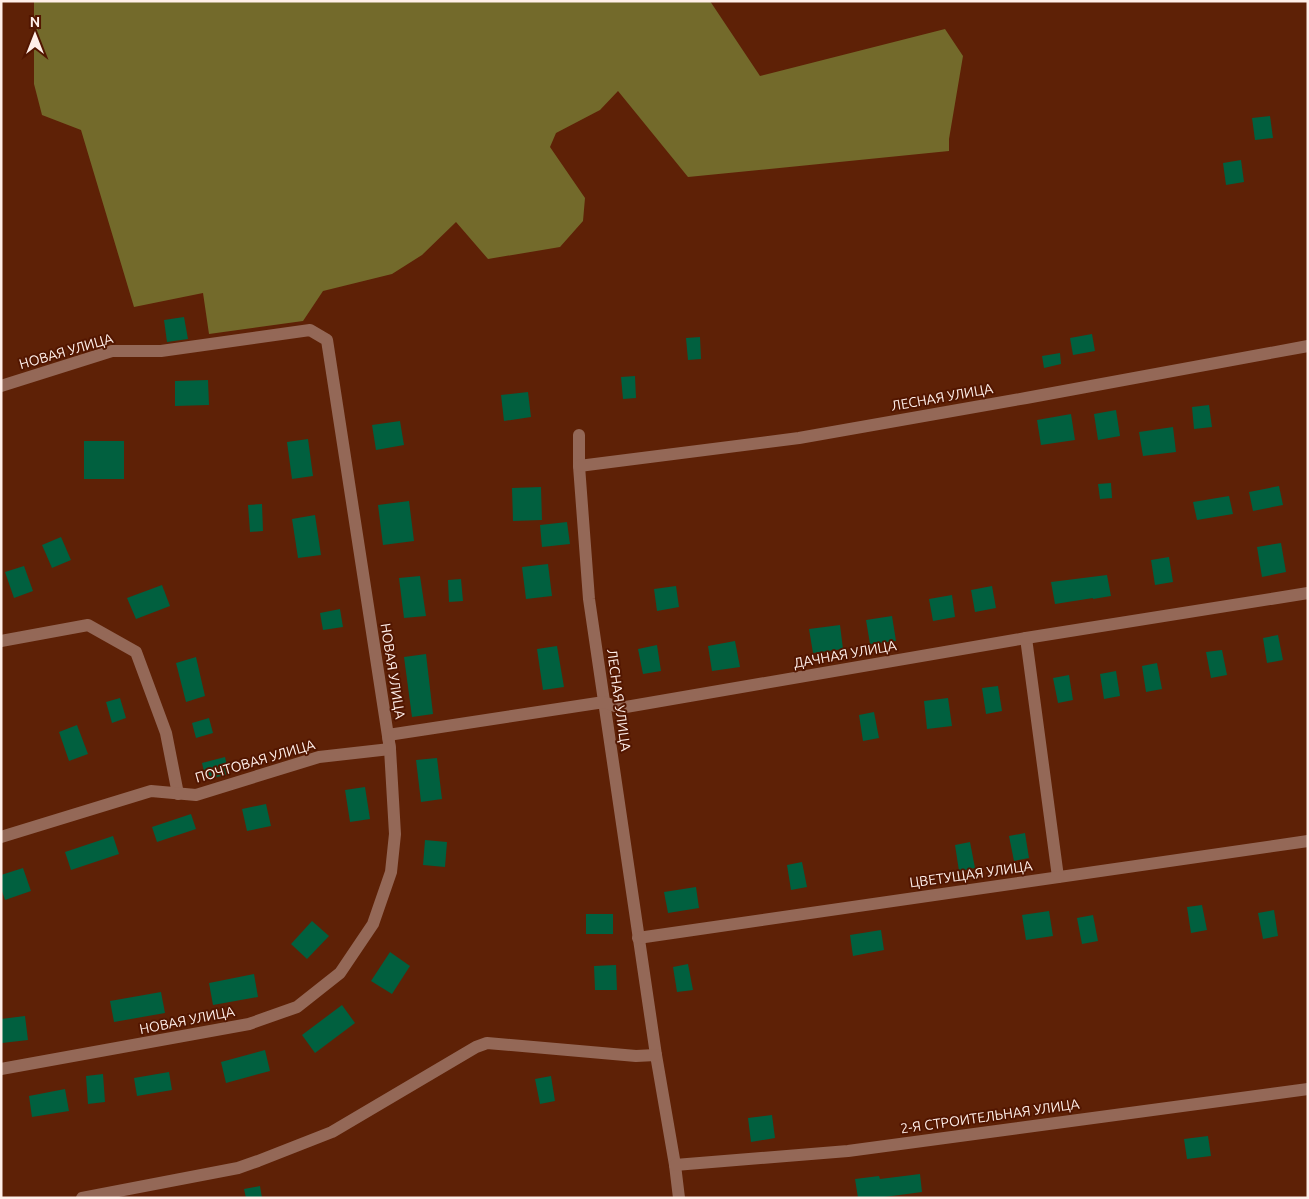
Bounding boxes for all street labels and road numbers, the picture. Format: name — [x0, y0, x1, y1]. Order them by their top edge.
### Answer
street label: НОВАЯ УЛИЦА — [17, 330, 115, 372]
street label: ЛЕСНАЯ УЛИЦА — [890, 380, 994, 414]
street label: НОВАЯ УЛИЦА — [378, 622, 408, 720]
street label: ДАЧНАЯ УЛИЦА — [792, 637, 898, 671]
street label: ЛЕСНАЯ УЛИЦА — [604, 648, 634, 752]
street label: ПОЧТОВАЯ УЛИЦА — [193, 736, 317, 786]
street label: ЦВЕТУЩАЯ УЛИЦА — [908, 857, 1034, 891]
street label: НОВАЯ УЛИЦА — [138, 1003, 236, 1037]
street label: 2-Я СТРОИТЕЛЬНАЯ УЛИЦА — [899, 1096, 1081, 1136]

